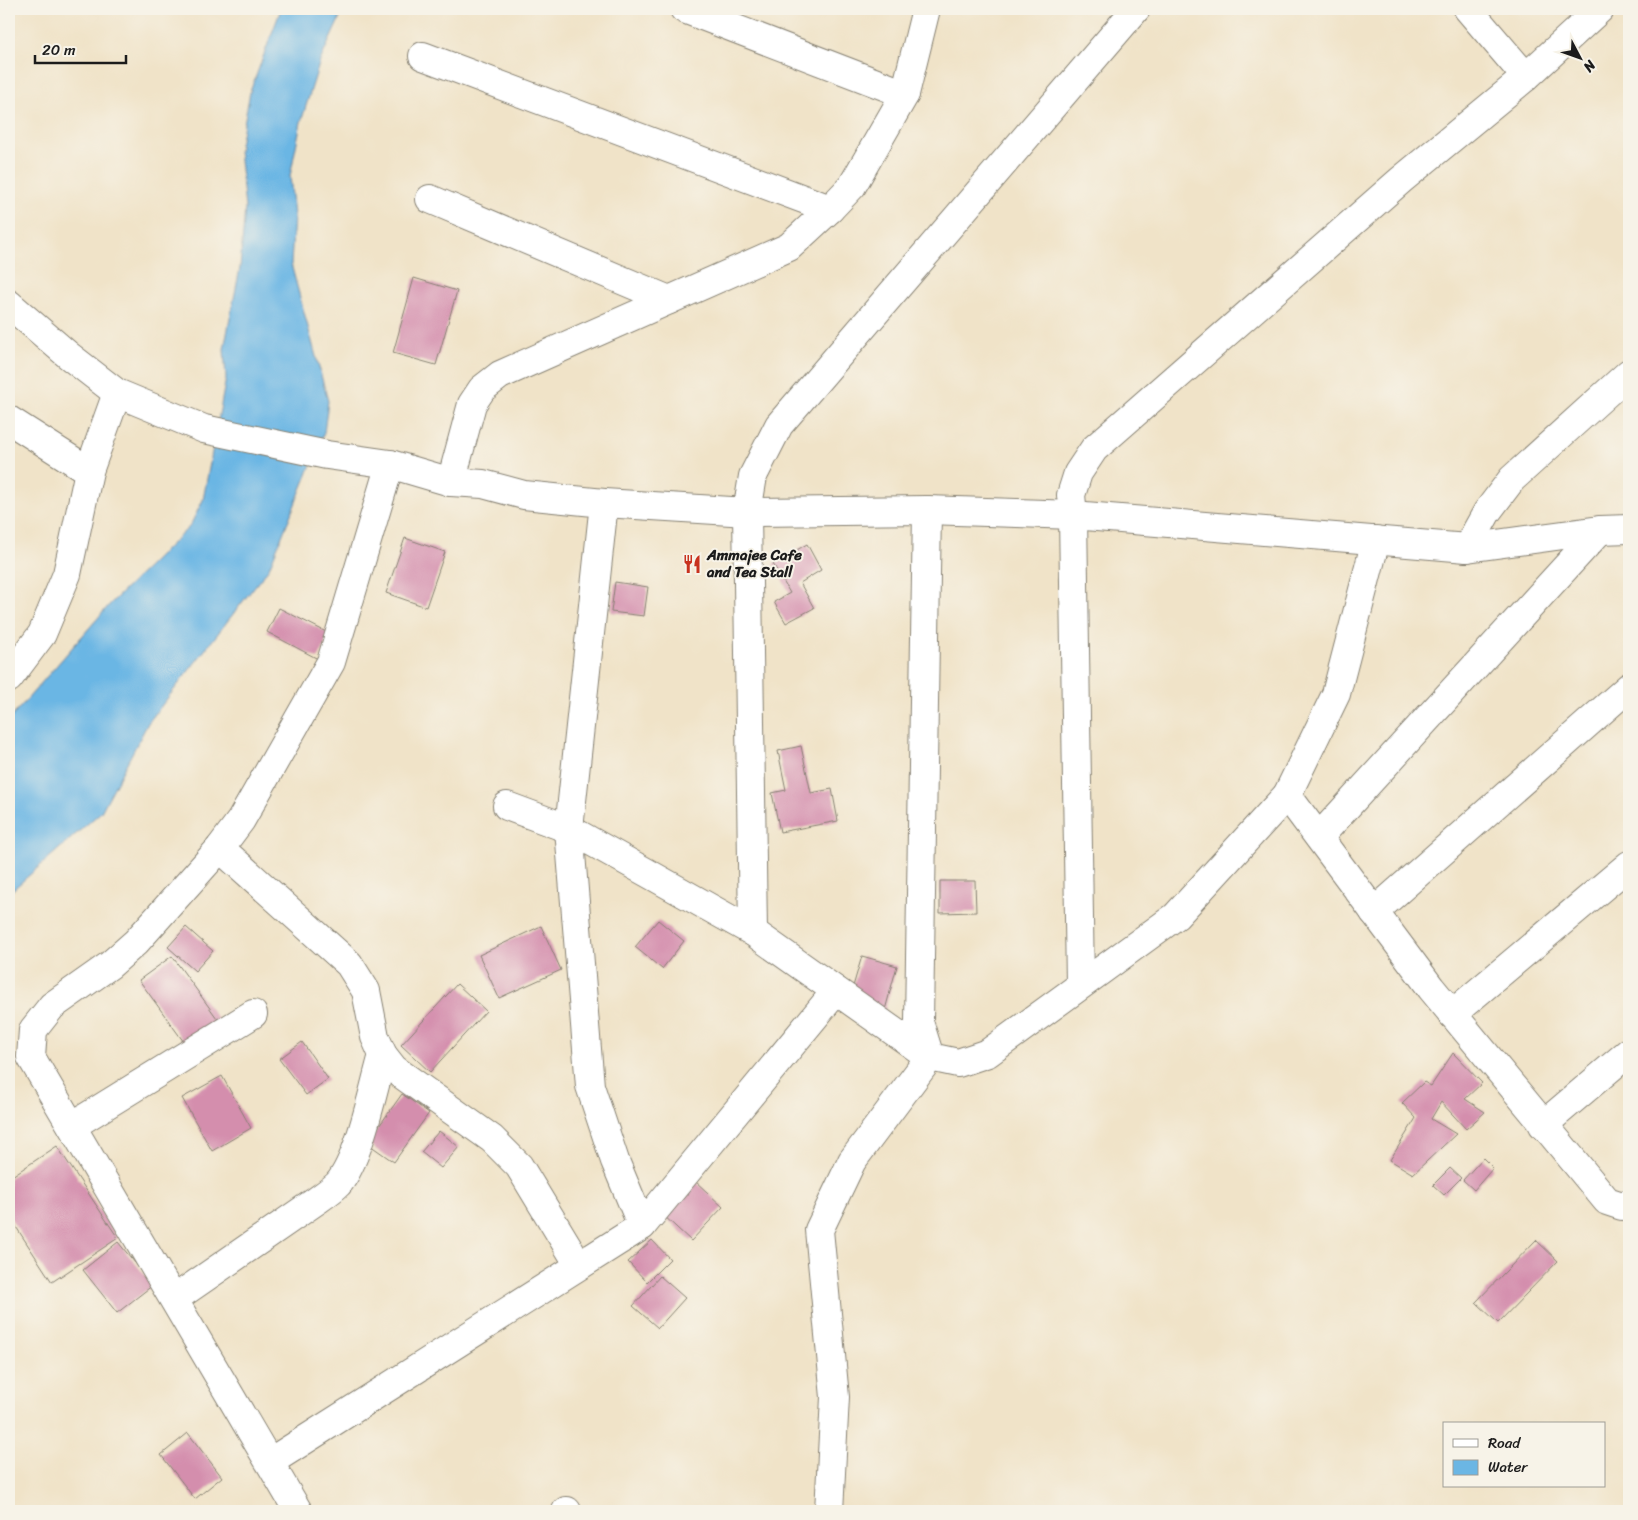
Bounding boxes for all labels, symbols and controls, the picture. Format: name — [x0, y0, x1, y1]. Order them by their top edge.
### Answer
scale bar — [35, 32, 126, 64]
north arrow — [1556, 32, 1606, 82]
text: 20 m — [42, 37, 76, 63]
text: N — [1577, 54, 1603, 78]
place label: Ammajee Cafe and Tea Stall — [706, 542, 802, 585]
restaurant icon: Ammajee Cafe and Tea Stall — [681, 553, 703, 575]
legend — [1443, 1422, 1606, 1488]
text: Road — [1488, 1430, 1521, 1456]
text: Water — [1488, 1454, 1528, 1480]

